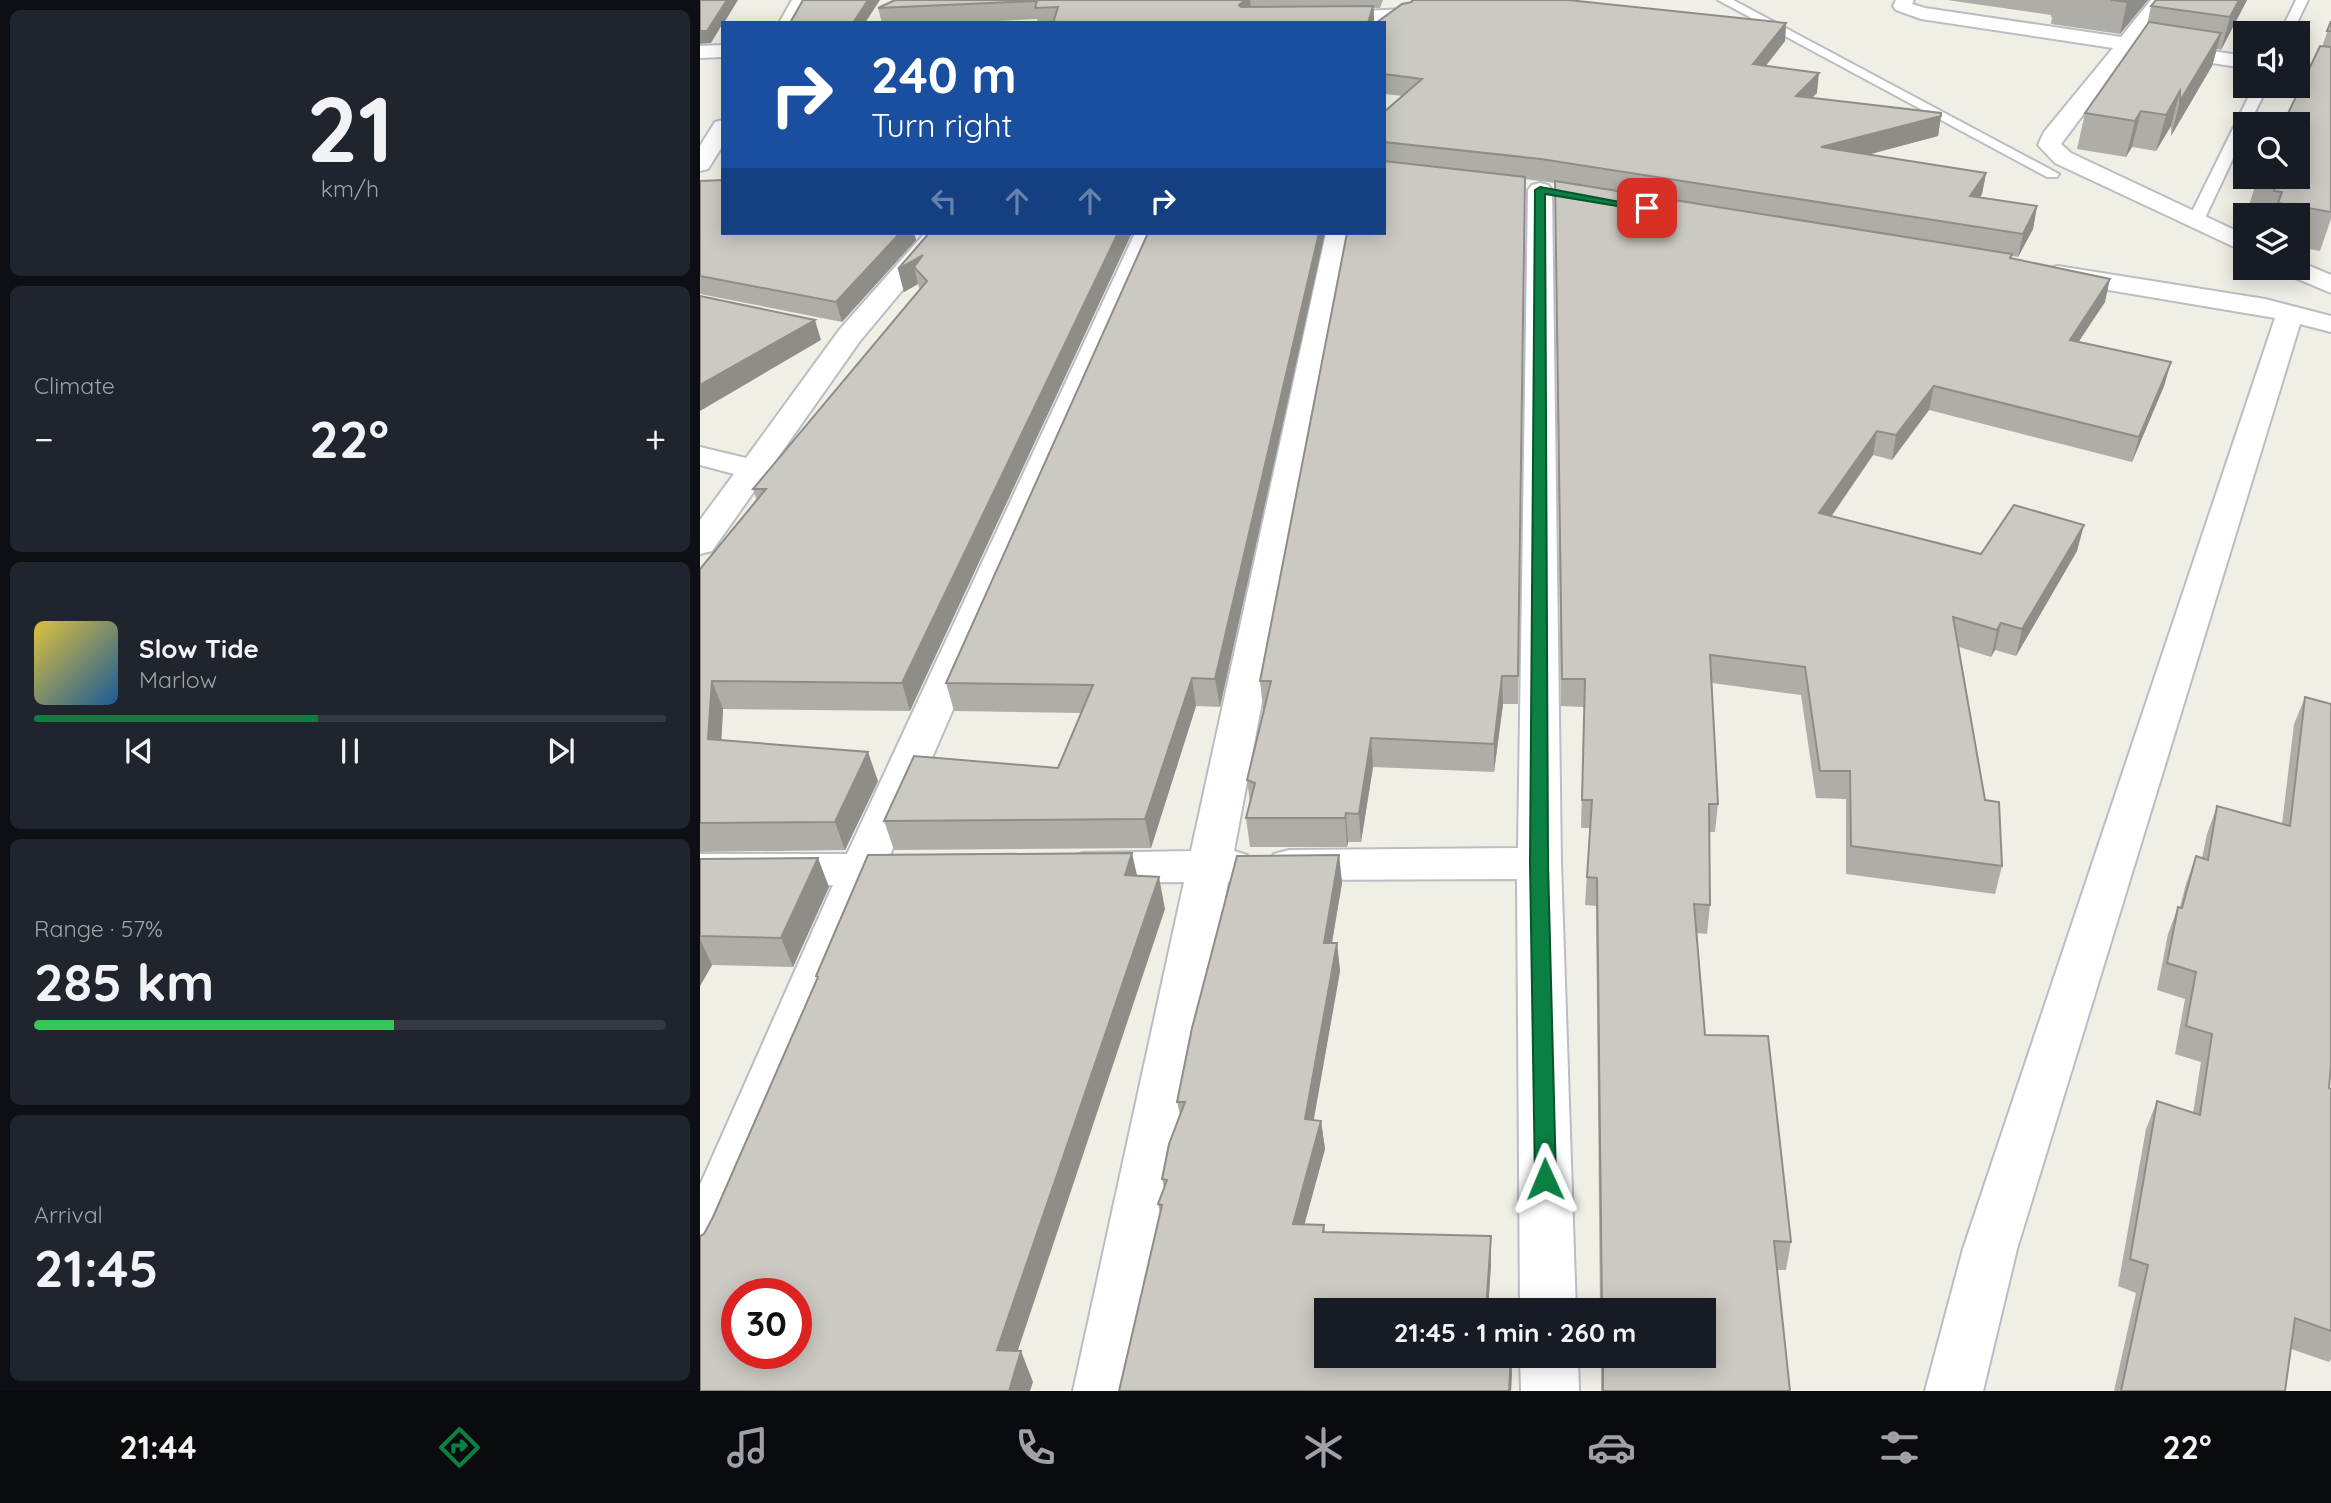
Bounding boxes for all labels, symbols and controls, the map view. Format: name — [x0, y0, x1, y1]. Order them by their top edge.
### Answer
map controls — [2233, 21, 2310, 280]
button: sound — [2233, 21, 2310, 98]
text: 240 m — [871, 44, 1017, 105]
icon: right — [756, 49, 847, 140]
text: 21 — [306, 71, 394, 185]
text: Turn right — [871, 105, 1012, 145]
button: search — [2233, 112, 2310, 189]
text: km/h — [321, 174, 379, 203]
pin — [1617, 178, 1677, 238]
icon: left — [925, 182, 963, 220]
icon: ahead — [998, 182, 1036, 220]
icon: ahead — [1071, 182, 1109, 220]
icon: right — [1144, 182, 1182, 220]
icon: arrive — [1628, 189, 1666, 227]
button: layers — [2233, 203, 2310, 280]
text: Climate — [34, 371, 115, 400]
text: 22° — [309, 406, 389, 471]
text: − — [34, 415, 54, 463]
text: + — [645, 415, 666, 463]
text: Slow Tide — [139, 632, 259, 665]
text: Marlow — [139, 665, 217, 694]
icon: previous — [120, 732, 158, 770]
icon: pause — [331, 732, 369, 770]
icon: next — [542, 732, 580, 770]
text: Range · 57% — [34, 914, 163, 943]
text: 285 km — [34, 949, 214, 1014]
position arrow — [1508, 1142, 1582, 1216]
text: Arrival — [34, 1200, 103, 1229]
text: 21:45 — [34, 1235, 159, 1300]
speed limit sign: 30 — [721, 1278, 812, 1369]
text: 21:45 · 1 min · 260 m — [1394, 1316, 1636, 1349]
icon: directions — [435, 1423, 484, 1472]
icon: music — [723, 1423, 772, 1472]
icon: phone — [1011, 1423, 1060, 1472]
icon: climate — [1299, 1423, 1348, 1472]
icon: car — [1587, 1423, 1636, 1472]
icon: filters — [1875, 1423, 1924, 1472]
text: 21:44 — [119, 1427, 196, 1467]
text: 22° — [2162, 1427, 2211, 1467]

